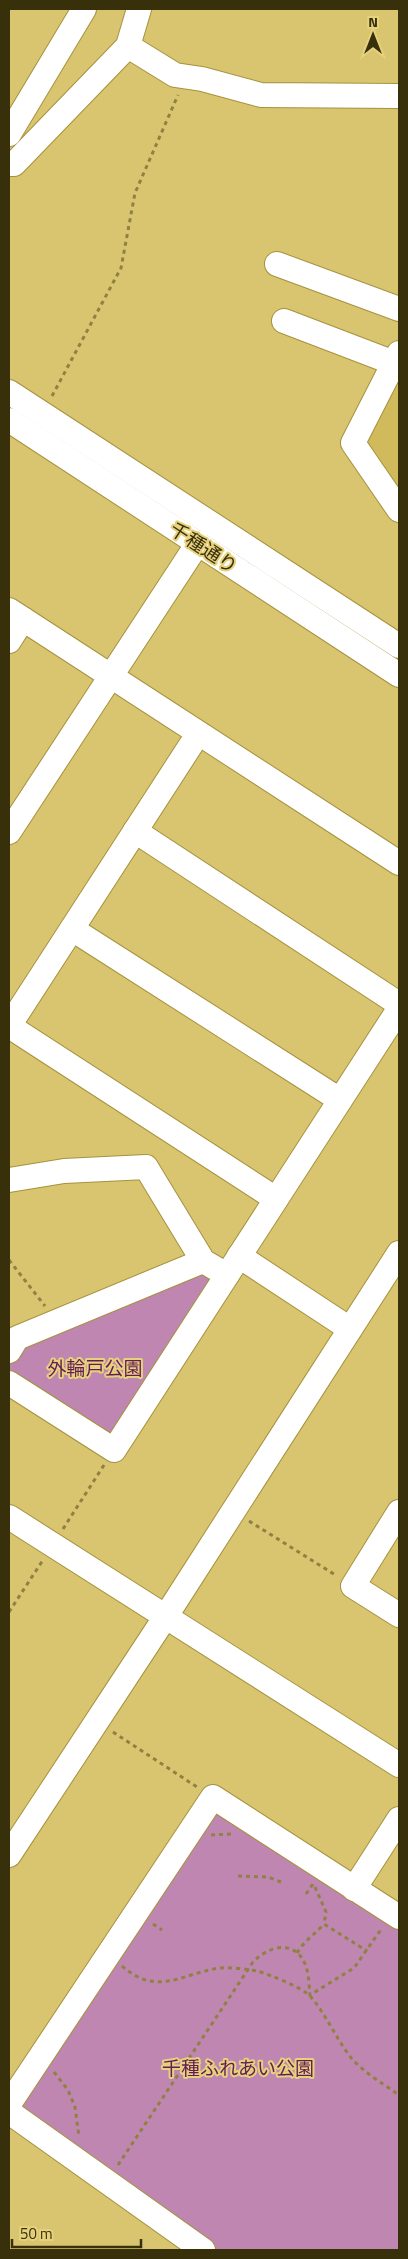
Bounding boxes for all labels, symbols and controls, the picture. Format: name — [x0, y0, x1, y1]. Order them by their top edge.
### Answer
north arrow — [348, 10, 398, 60]
text: N — [368, 11, 378, 32]
street label: 千種通り — [164, 514, 244, 580]
park label: 外輪戸公園 — [47, 1353, 143, 1382]
park label: 千種ふれあい公園 — [162, 2053, 314, 2082]
scale bar — [12, 2216, 141, 2248]
text: 50 m — [20, 2222, 53, 2245]

